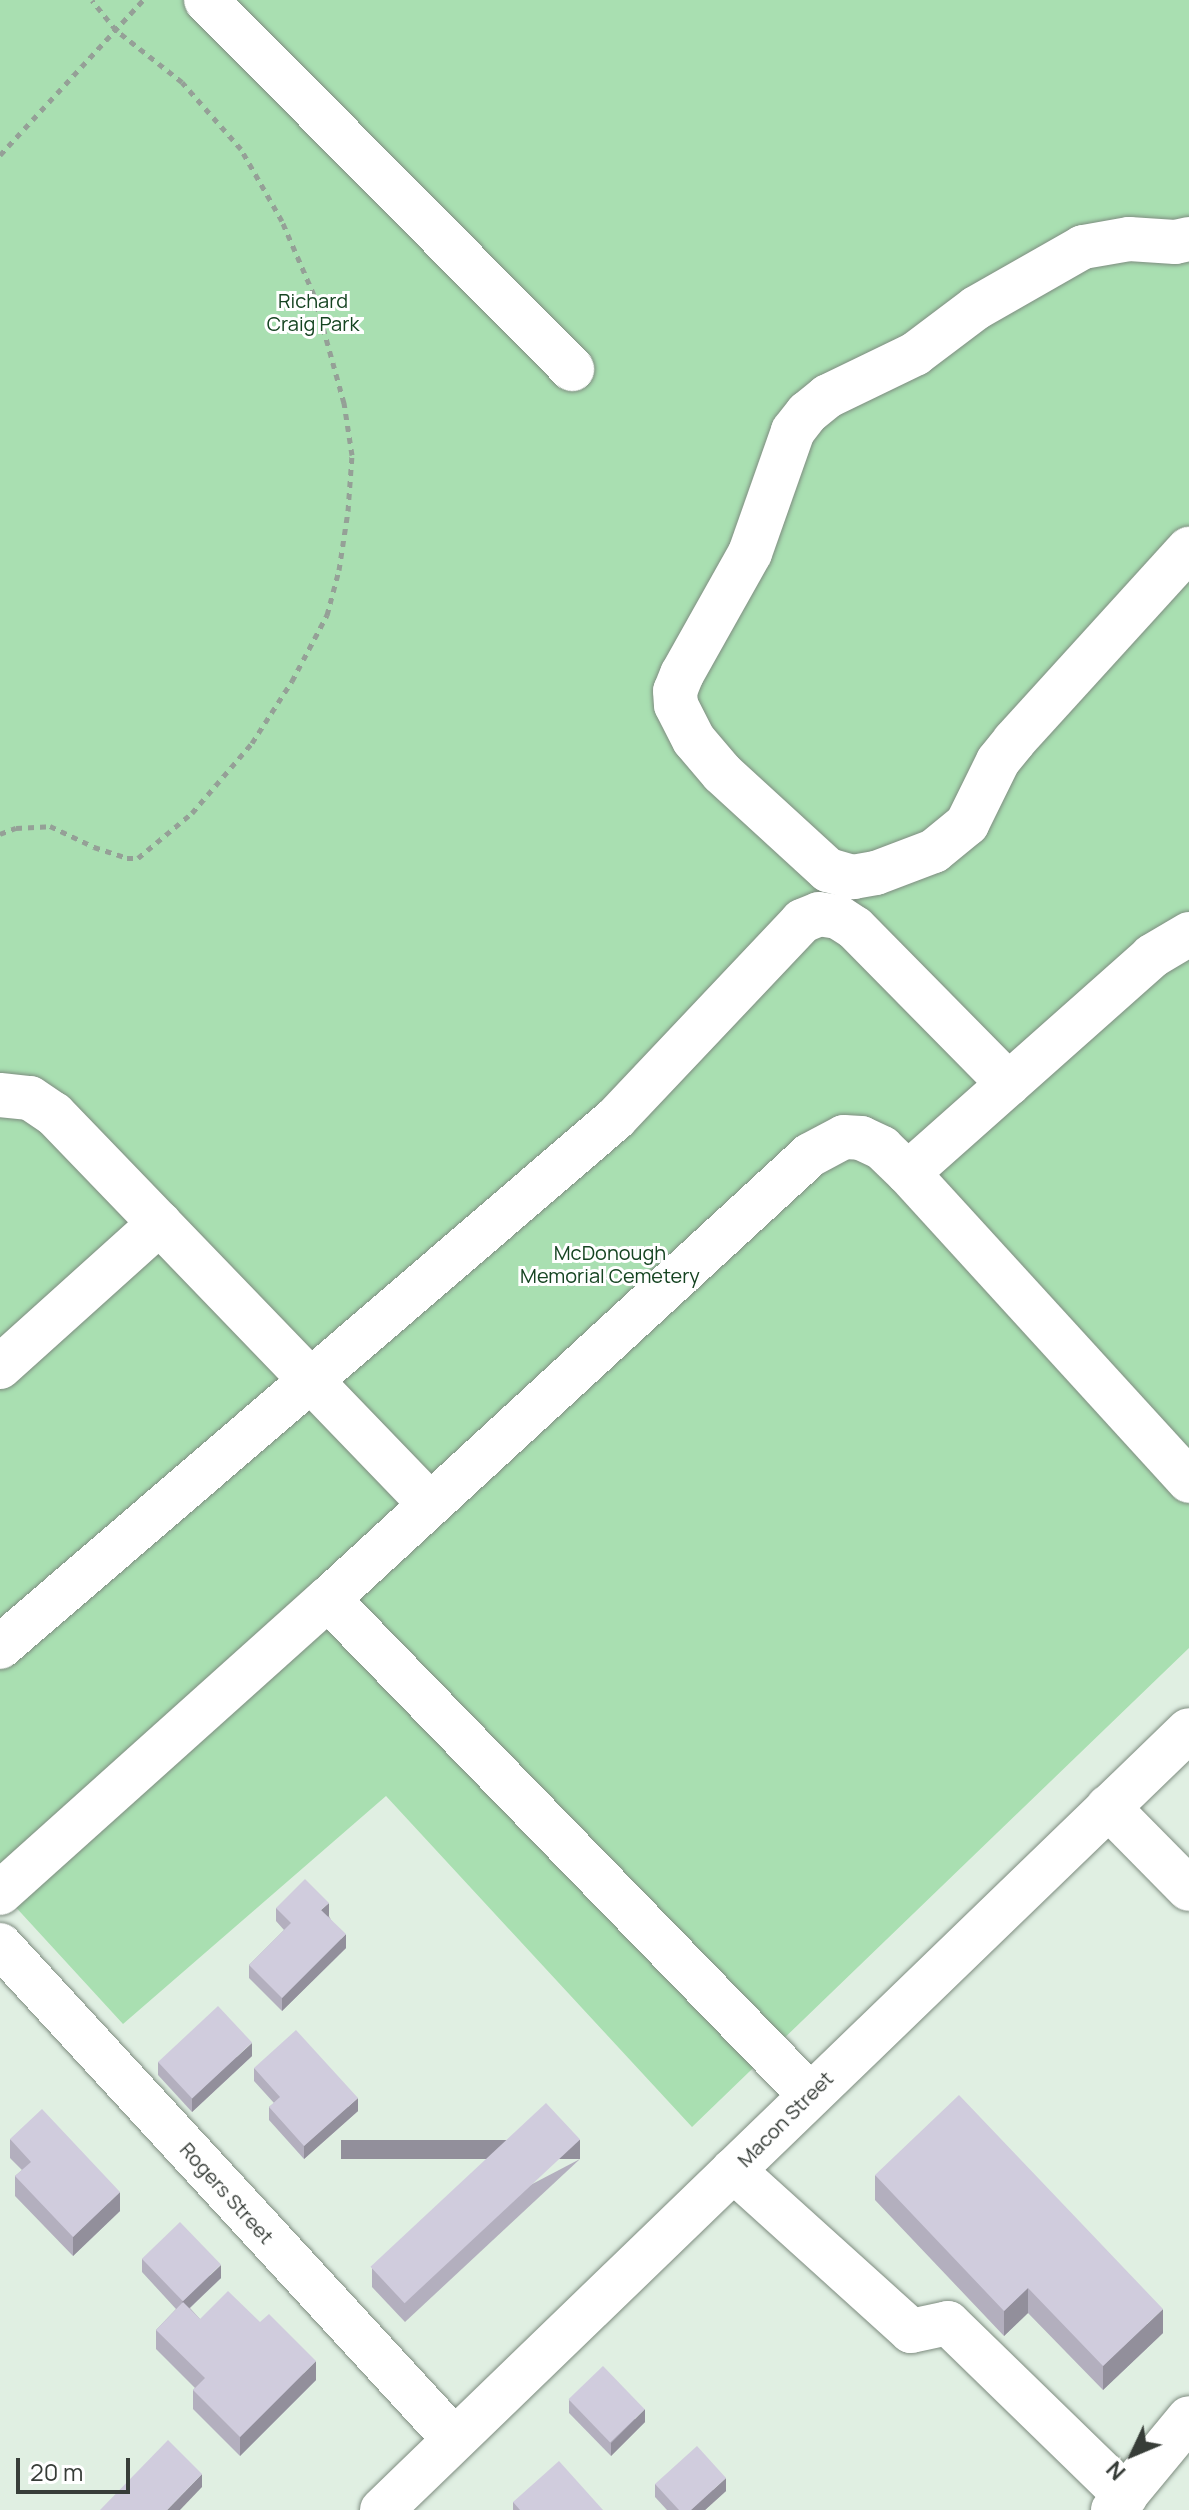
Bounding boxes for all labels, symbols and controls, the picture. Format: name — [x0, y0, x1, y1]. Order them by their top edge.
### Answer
park label: Richard Craig Park — [267, 289, 359, 336]
park label: McDonough Memorial Cemetery — [520, 1240, 700, 1287]
street label: Macon Street — [732, 2066, 838, 2172]
street label: Rogers Street — [175, 2137, 279, 2249]
north arrow — [1093, 2414, 1173, 2494]
scale bar — [20, 2442, 134, 2492]
text: 20 m — [30, 2455, 83, 2488]
text: N — [1099, 2455, 1132, 2487]

